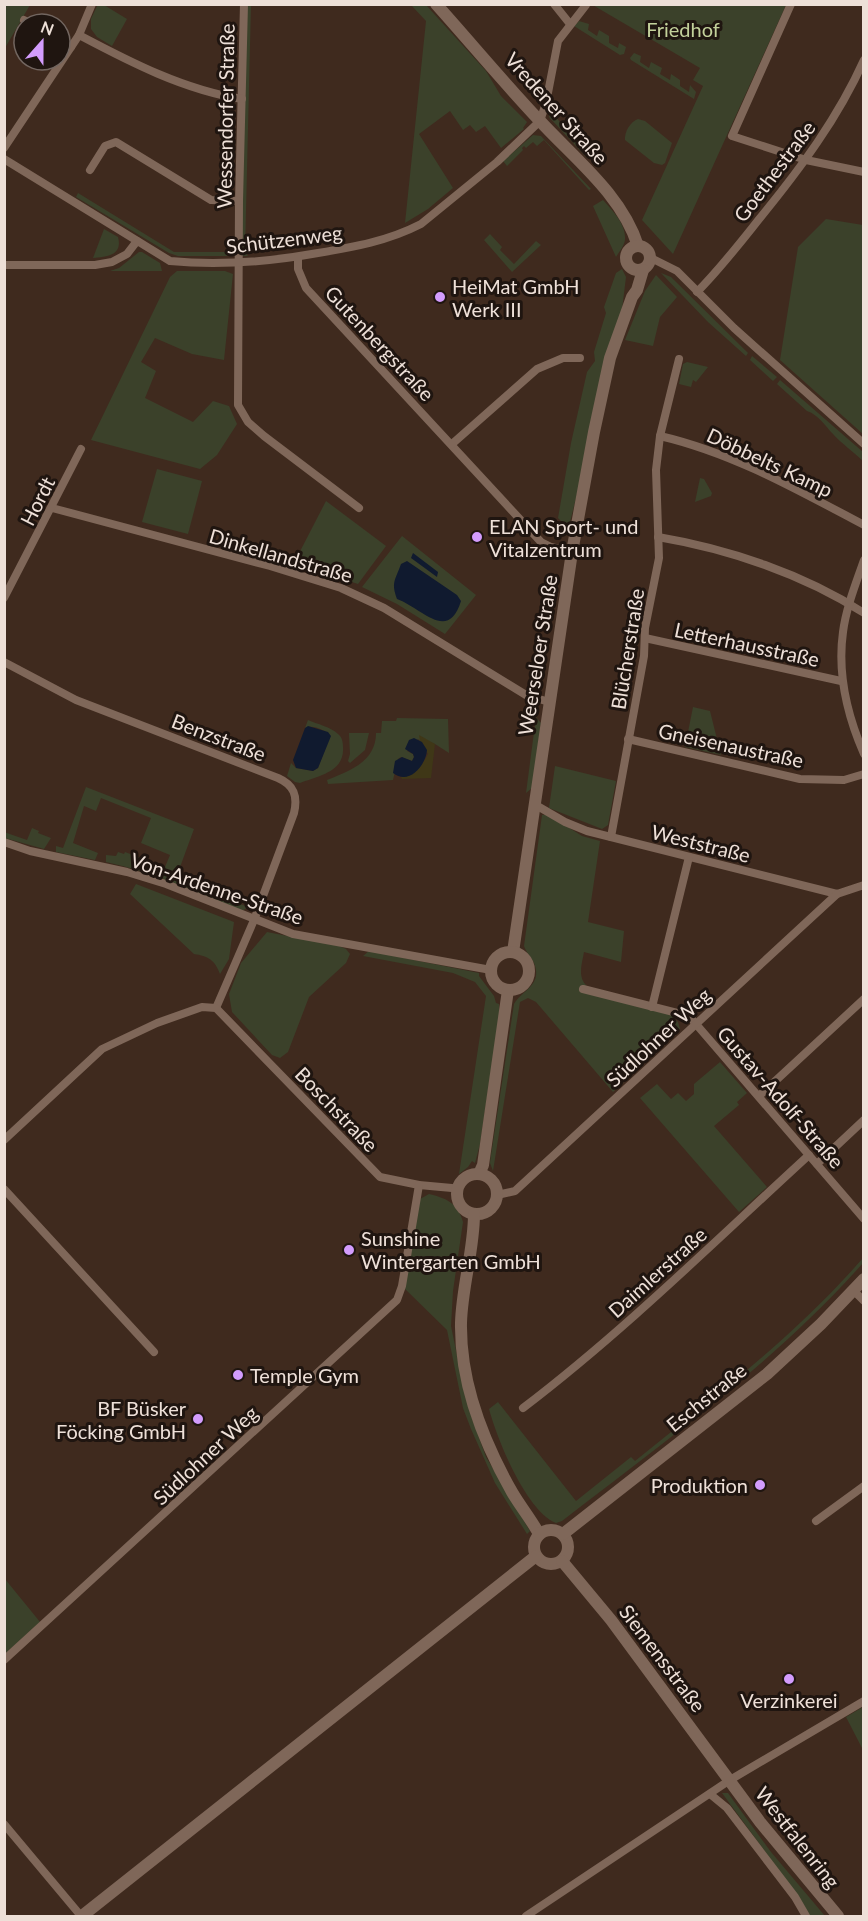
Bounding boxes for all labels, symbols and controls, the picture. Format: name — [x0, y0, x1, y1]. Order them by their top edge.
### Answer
north arrow — [12, 12, 72, 72]
text: N — [38, 16, 57, 39]
park label: Friedhof — [646, 17, 720, 41]
street label: Wessendorfer Straße — [211, 23, 239, 209]
street label: Vredener Straße — [501, 47, 613, 169]
street label: Goethestraße — [728, 116, 820, 226]
street label: Schützenweg — [225, 220, 343, 258]
place label: HeiMat GmbH Werk III — [452, 274, 580, 321]
street label: Gutenbergstraße — [321, 280, 439, 406]
marker: HeiMat GmbH Werk III — [433, 290, 447, 304]
street label: Döbbelts Kamp — [703, 422, 837, 502]
street label: Hordt — [15, 473, 59, 529]
place label: ELAN Sport- und Vitalzentrum — [489, 514, 638, 561]
street label: Dinkellandstraße — [207, 523, 355, 587]
marker: ELAN Sport- und Vitalzentrum — [470, 530, 484, 544]
street label: Weerseloer Straße — [512, 573, 562, 737]
street label: Blücherstraße — [606, 587, 648, 711]
street label: Letterhausstraße — [672, 617, 822, 671]
street label: Benzstraße — [169, 708, 269, 766]
street label: Gneisenaustraße — [656, 718, 806, 772]
street label: Weststraße — [649, 819, 753, 867]
street label: Von-Ardenne-Straße — [127, 847, 307, 929]
street label: Südlohner Weg — [601, 982, 715, 1092]
street label: Gustav-Adolf-Straße — [713, 1021, 849, 1173]
street label: Boschstraße — [291, 1062, 383, 1156]
street label: Daimlerstraße — [603, 1222, 711, 1322]
place label: Sunshine Wintergarten GmbH — [361, 1226, 541, 1273]
marker: Sunshine Wintergarten GmbH — [342, 1243, 356, 1257]
street label: Eschstraße — [661, 1358, 751, 1436]
place label: Temple Gym — [250, 1363, 359, 1387]
marker: Temple Gym — [231, 1368, 245, 1382]
place label: BF Büsker Föcking GmbH — [56, 1396, 187, 1443]
street label: Südlohner Weg — [148, 1400, 262, 1510]
marker: BF Büsker Föcking GmbH — [191, 1412, 205, 1426]
place label: Produktion — [651, 1473, 748, 1497]
marker: Produktion — [753, 1478, 767, 1492]
street label: Siemensstraße — [615, 1600, 711, 1716]
marker: Verzinkerei — [782, 1672, 796, 1686]
place label: Verzinkerei — [740, 1688, 838, 1712]
street label: Westfalenring — [751, 1781, 845, 1893]

